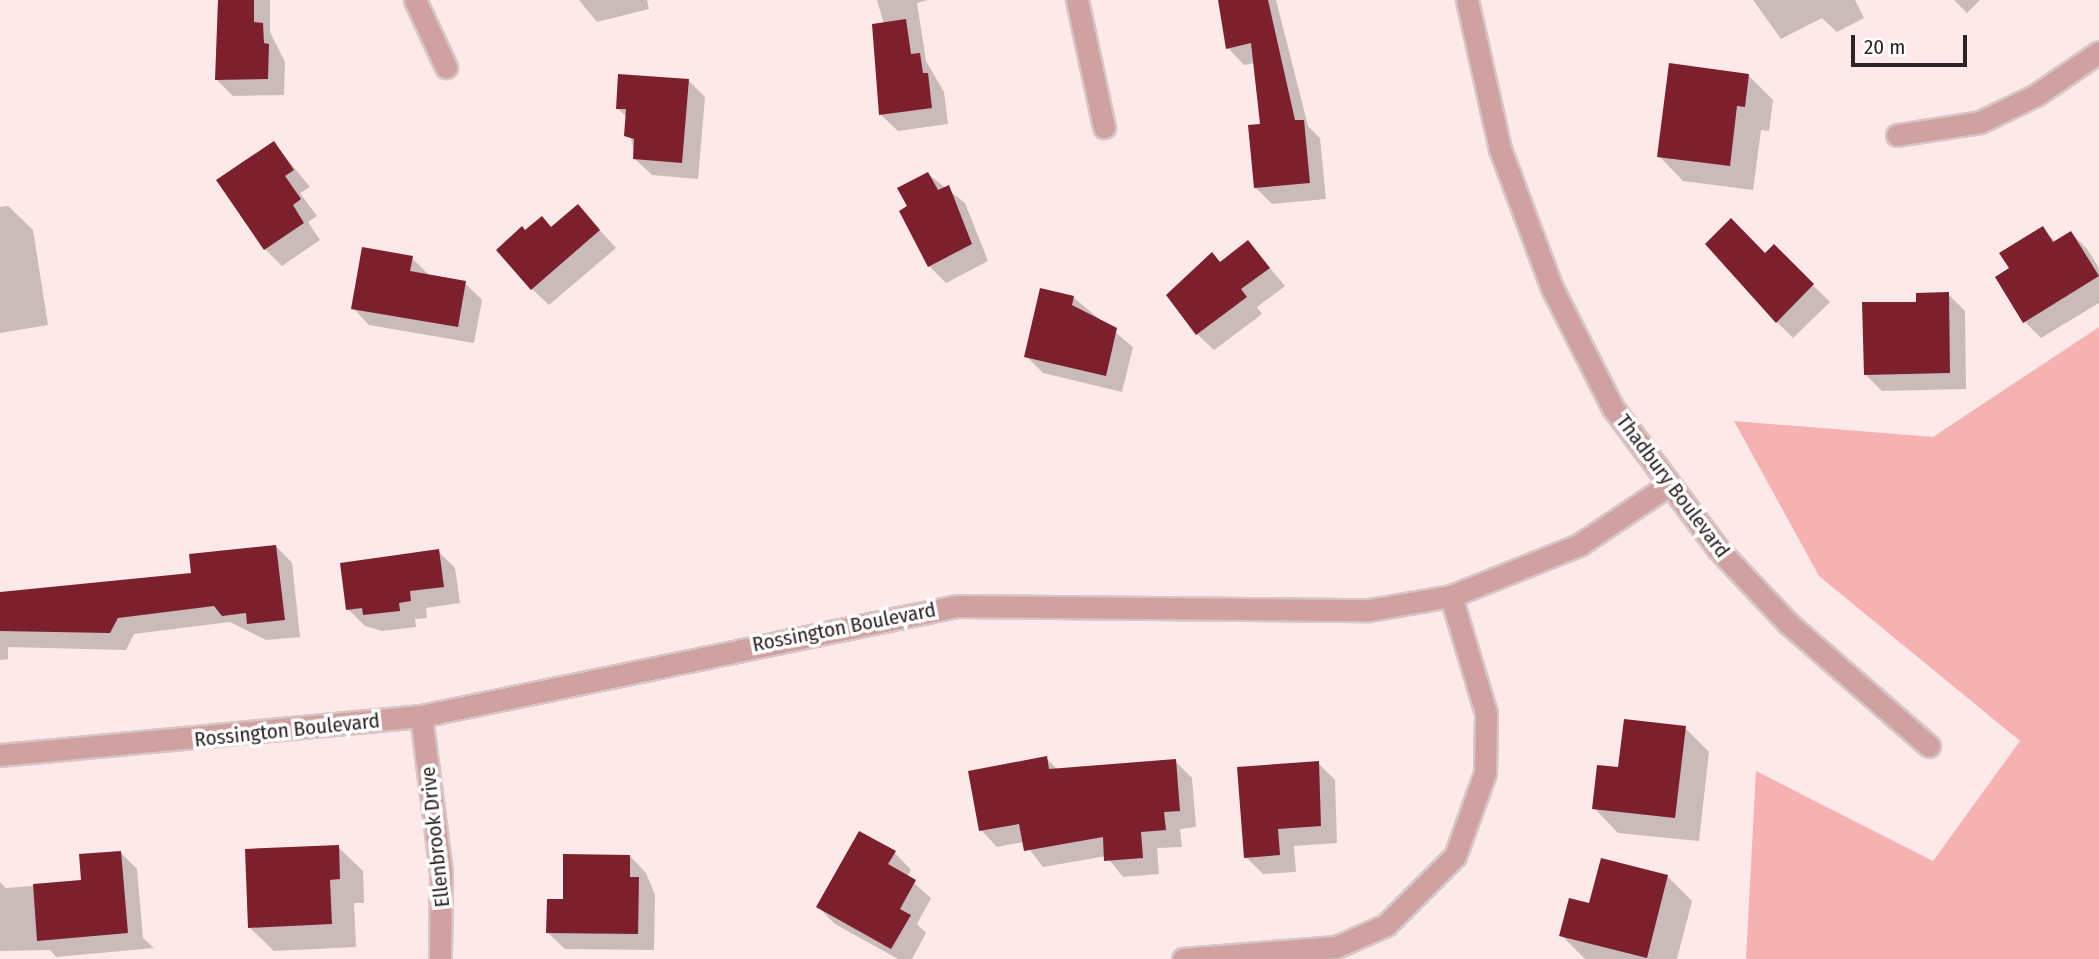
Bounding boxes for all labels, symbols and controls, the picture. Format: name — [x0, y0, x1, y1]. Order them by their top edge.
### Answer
scale bar — [1854, 21, 1969, 65]
text: 20 m — [1864, 34, 1905, 60]
street label: Thadbury Boulevard — [1611, 409, 1735, 563]
street label: Rossington Boulevard — [750, 597, 938, 657]
street label: Rossington Boulevard — [193, 708, 381, 752]
street label: Ellenbrook Drive — [415, 765, 455, 909]

